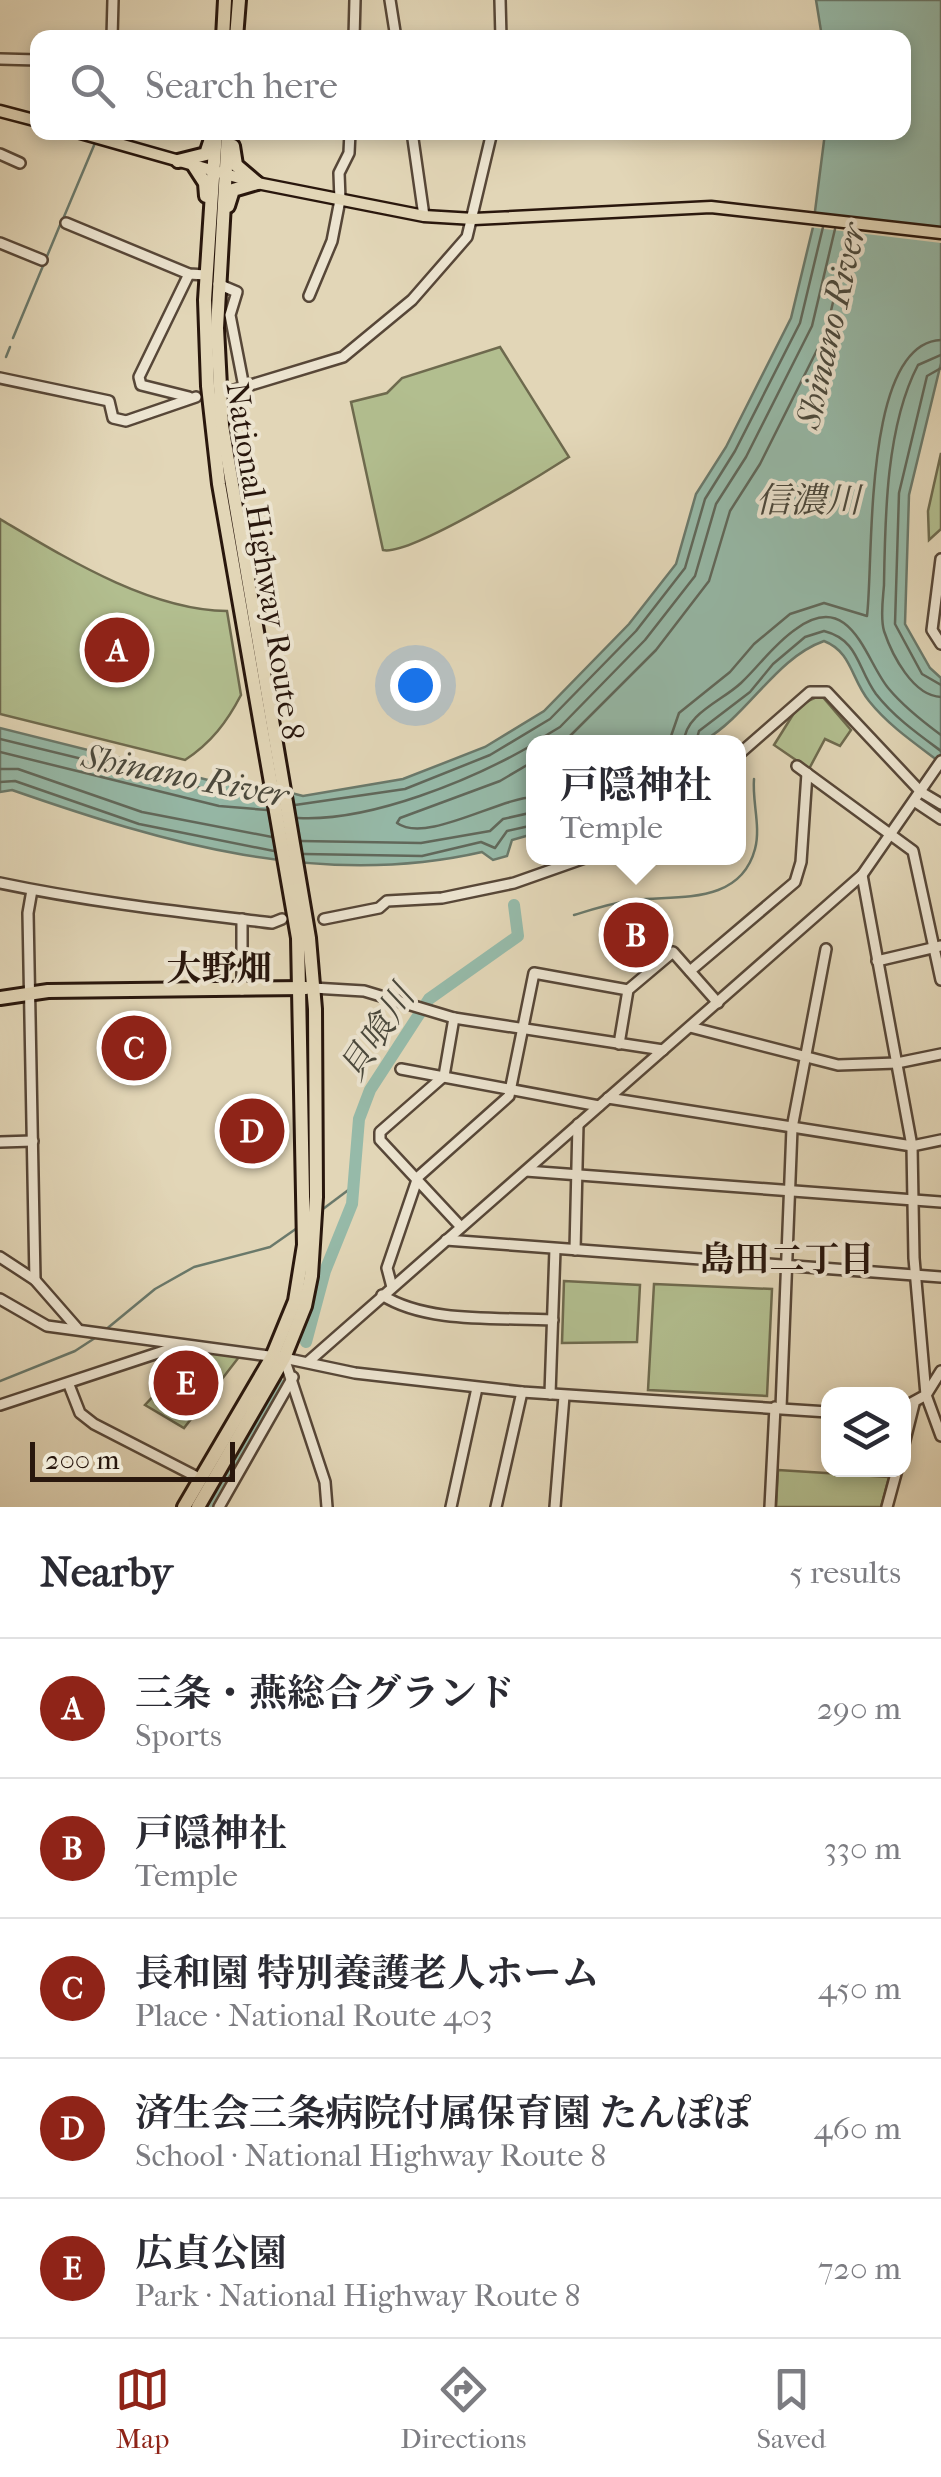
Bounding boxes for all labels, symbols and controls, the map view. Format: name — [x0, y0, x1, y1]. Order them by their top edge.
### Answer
search box — [30, 30, 911, 140]
icon: search — [65, 58, 120, 113]
text: Search here — [145, 63, 338, 108]
water label: Shinano River — [787, 217, 875, 434]
street label: National Highway Route 8 — [218, 379, 312, 743]
water label: 信濃川 — [755, 480, 864, 521]
pin: A — [84, 612, 150, 688]
your location — [390, 660, 441, 711]
popup — [526, 735, 746, 865]
water label: Shinano River — [77, 736, 294, 817]
text: 戸隠神社 — [560, 763, 712, 808]
text: Temple — [560, 809, 663, 846]
pin: B — [604, 898, 668, 972]
district label: 大野畑 — [166, 948, 272, 989]
water label: 貝喰川 — [331, 974, 425, 1088]
pin: C — [102, 1010, 166, 1086]
pin: D — [220, 1094, 284, 1168]
district label: 島田二丁目 — [699, 1239, 875, 1280]
pin: E — [154, 1346, 218, 1420]
map controls — [821, 1387, 911, 1477]
button: layers — [821, 1387, 911, 1477]
scale bar — [30, 1437, 235, 1482]
text: 200 m — [45, 1443, 120, 1476]
text: Nearby — [40, 1548, 172, 1597]
text: 5 results — [789, 1554, 901, 1591]
text: 三条・燕総合グランド — [135, 1671, 515, 1716]
text: A — [62, 1690, 83, 1727]
text: 290 m — [817, 1690, 901, 1727]
text: Sports — [135, 1717, 222, 1754]
text: 戸隠神社 — [135, 1811, 287, 1856]
text: B — [62, 1830, 83, 1867]
text: 330 m — [824, 1830, 901, 1867]
text: Temple — [135, 1857, 238, 1894]
text: 長和園 特別養護老人ホーム — [135, 1951, 599, 1996]
text: C — [62, 1970, 83, 2007]
text: 450 m — [818, 1970, 901, 2007]
text: Place · National Route 403 — [135, 1997, 493, 2034]
text: 済生会三条病院付属保育園 たんぽぽ — [135, 2091, 751, 2136]
text: D — [60, 2110, 85, 2147]
text: 460 m — [814, 2110, 901, 2147]
text: School · National Highway Route 8 — [135, 2137, 606, 2174]
text: 広貞公園 — [135, 2231, 287, 2276]
text: E — [63, 2250, 82, 2287]
text: 720 m — [818, 2250, 901, 2287]
text: Park · National Highway Route 8 — [135, 2277, 581, 2314]
tab: Map — [115, 2362, 170, 2455]
tab: Directions — [400, 2362, 526, 2455]
tab: Saved — [756, 2362, 826, 2455]

